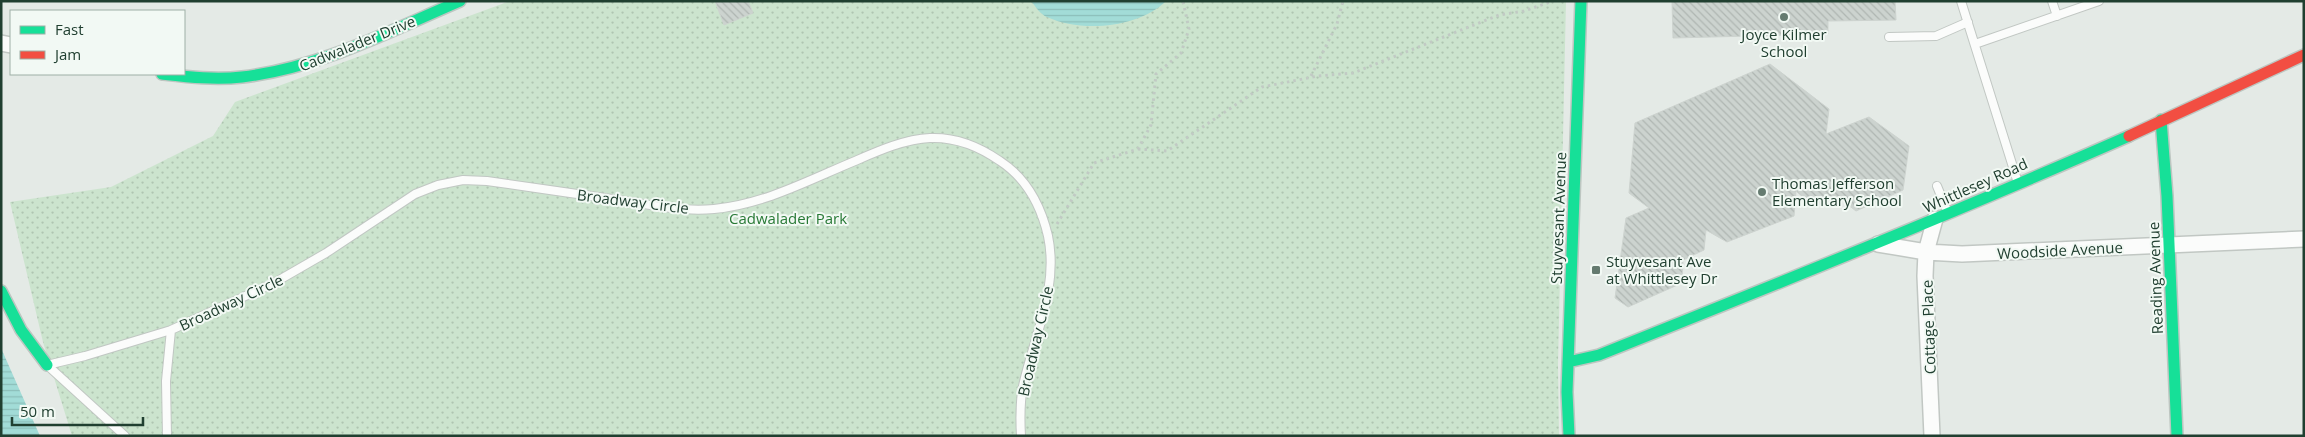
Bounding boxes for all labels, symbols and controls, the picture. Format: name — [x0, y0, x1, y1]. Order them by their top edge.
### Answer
legend — [10, 10, 185, 75]
street label: Cadwalader Drive — [296, 11, 418, 75]
marker: Joyce Kilmer School — [1778, 11, 1790, 23]
text: Fast — [55, 19, 84, 39]
place label: Joyce Kilmer School — [1739, 24, 1827, 61]
text: Jam — [53, 44, 81, 64]
street label: Stuyvesant Avenue — [1546, 152, 1570, 284]
street label: Whittlesey Road — [1920, 153, 2030, 217]
place label: Thomas Jefferson Elementary School — [1772, 173, 1902, 210]
street label: Broadway Circle — [576, 184, 690, 218]
marker: Thomas Jefferson Elementary School — [1756, 186, 1768, 198]
park label: Cadwalader Park — [729, 208, 847, 228]
street label: Reading Avenue — [2143, 221, 2167, 335]
street label: Woodside Avenue — [1997, 237, 2123, 263]
place label: Stuyvesant Ave at Whittlesey Dr — [1606, 251, 1717, 288]
marker: Stuyvesant Ave at Whittlesey Dr — [1590, 264, 1602, 276]
street label: Broadway Circle — [176, 269, 286, 335]
street label: Cottage Place — [1916, 279, 1940, 375]
street label: Broadway Circle — [1013, 284, 1057, 398]
scale bar — [12, 394, 144, 426]
text: 50 m — [20, 401, 55, 421]

